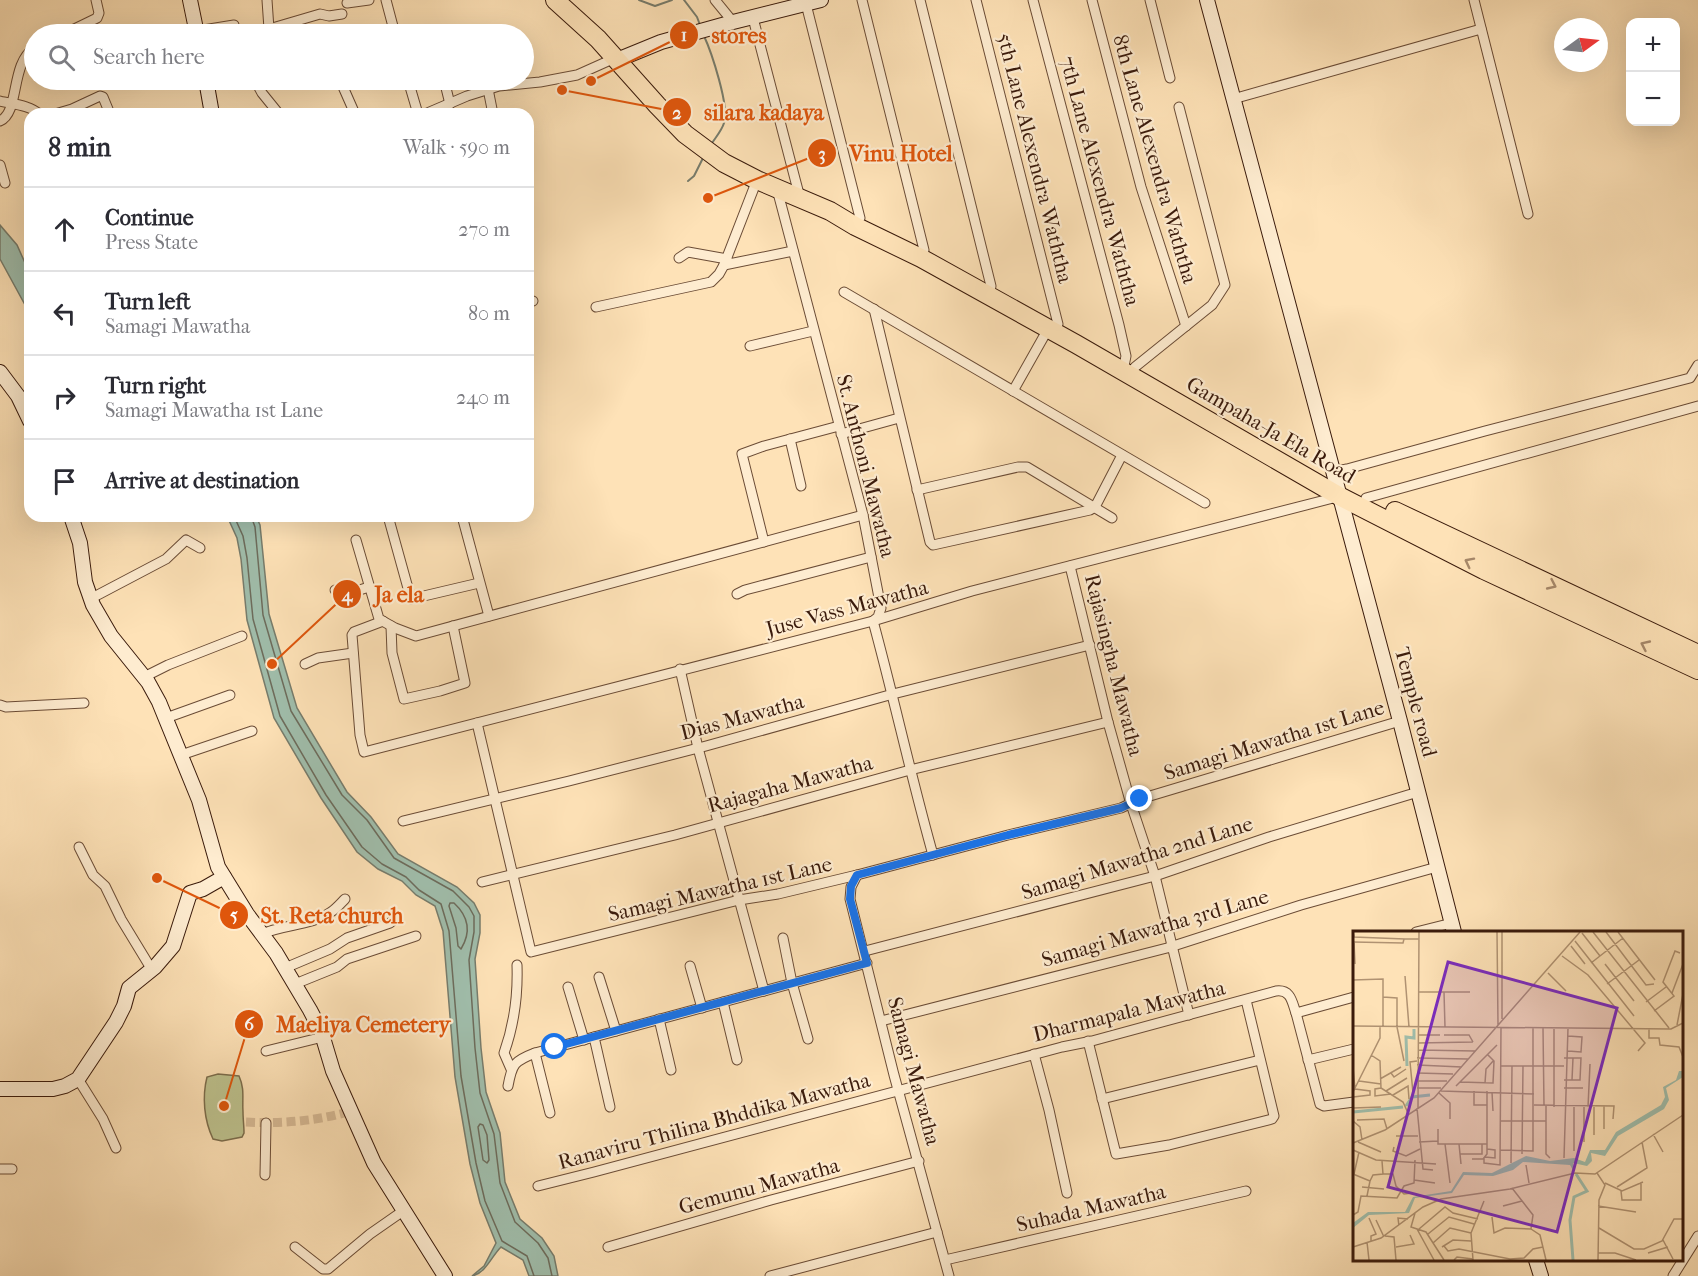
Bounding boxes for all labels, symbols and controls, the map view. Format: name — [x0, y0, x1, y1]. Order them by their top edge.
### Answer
callout: stores — [669, 15, 779, 55]
north arrow — [1554, 18, 1608, 72]
map controls — [1626, 18, 1680, 126]
button: + — [1626, 18, 1680, 72]
text: stores — [711, 23, 767, 49]
search box — [24, 24, 534, 90]
text: 1 — [681, 25, 687, 46]
street label: 5th Lane Alexendra Waththa — [992, 31, 1078, 286]
street label: 8th Lane Alexendra Waththa — [1108, 32, 1202, 286]
icon: search — [45, 41, 78, 74]
text: Search here — [93, 44, 205, 70]
street label: 7th Lane Alexendra Waththa — [1055, 54, 1145, 309]
button: − — [1626, 72, 1680, 126]
callout: silara kadaya — [662, 92, 836, 132]
text: silara kadaya — [704, 100, 825, 126]
text: 2 — [672, 103, 682, 124]
text: 8 min — [48, 132, 111, 163]
callout: Vinu Hotel — [807, 133, 965, 173]
text: Walk · 590 m — [403, 136, 510, 159]
text: Vinu Hotel — [848, 141, 954, 167]
text: 3 — [818, 144, 826, 165]
text: Continue — [105, 205, 194, 231]
icon: ahead — [48, 213, 81, 246]
text: 270 m — [458, 218, 510, 241]
text: Press State — [105, 231, 198, 254]
text: Turn left — [105, 289, 191, 315]
icon: left — [48, 297, 81, 330]
text: 80 m — [468, 302, 510, 325]
text: Samagi Mawatha — [105, 315, 250, 338]
street label: St. Anthoni Mawatha — [832, 372, 900, 560]
street label: Gampaha-Ja Ela Road — [1182, 372, 1360, 489]
text: Turn right — [105, 373, 206, 399]
icon: right — [48, 381, 81, 414]
text: 240 m — [456, 386, 510, 409]
text: Samagi Mawatha 1st Lane — [105, 399, 323, 422]
icon: arrive — [48, 465, 81, 498]
text: Arrive at destination — [105, 468, 299, 494]
one-way arrow — [1464, 558, 1475, 569]
street label: Rajasingha Mawatha — [1080, 572, 1148, 759]
callout: Ja ela — [332, 574, 436, 614]
street label: Juse Vass Mawatha — [761, 575, 931, 642]
one-way arrow — [1546, 578, 1557, 590]
text: Ja ela — [372, 582, 425, 608]
text: 4 — [341, 585, 354, 606]
one-way arrow — [1641, 640, 1652, 652]
street label: Temple road — [1390, 645, 1442, 760]
street label: Dias Mawatha — [678, 689, 807, 745]
street label: Samagi Mawatha 1st Lane — [1161, 695, 1387, 785]
street label: Rajagaha Mawatha — [705, 750, 875, 818]
route end — [1126, 785, 1152, 811]
street label: Samagi Mawatha 2nd Lane — [1018, 811, 1256, 905]
street label: Samagi Mawatha 1st Lane — [606, 852, 834, 926]
street label: Samagi Mawatha 3rd Lane — [1039, 884, 1271, 972]
callout: St. Reta church — [219, 895, 416, 935]
text: St. Reta church — [261, 903, 404, 929]
text: 5 — [230, 905, 238, 926]
inset map — [1353, 931, 1683, 1261]
street label: Dharmapala Mawatha — [1030, 975, 1228, 1047]
street label: Samagi Mawatha — [883, 994, 945, 1148]
callout: Maeliya Cemetery — [234, 1004, 463, 1044]
text: Maeliya Cemetery — [275, 1012, 451, 1038]
text: 6 — [244, 1014, 255, 1035]
route start — [541, 1033, 567, 1059]
street label: Ranaviru Thilina Bhddika Mawatha — [555, 1068, 873, 1174]
street label: Gemunu Mawatha — [676, 1153, 842, 1219]
street label: Suhada Mawatha — [1014, 1179, 1168, 1237]

